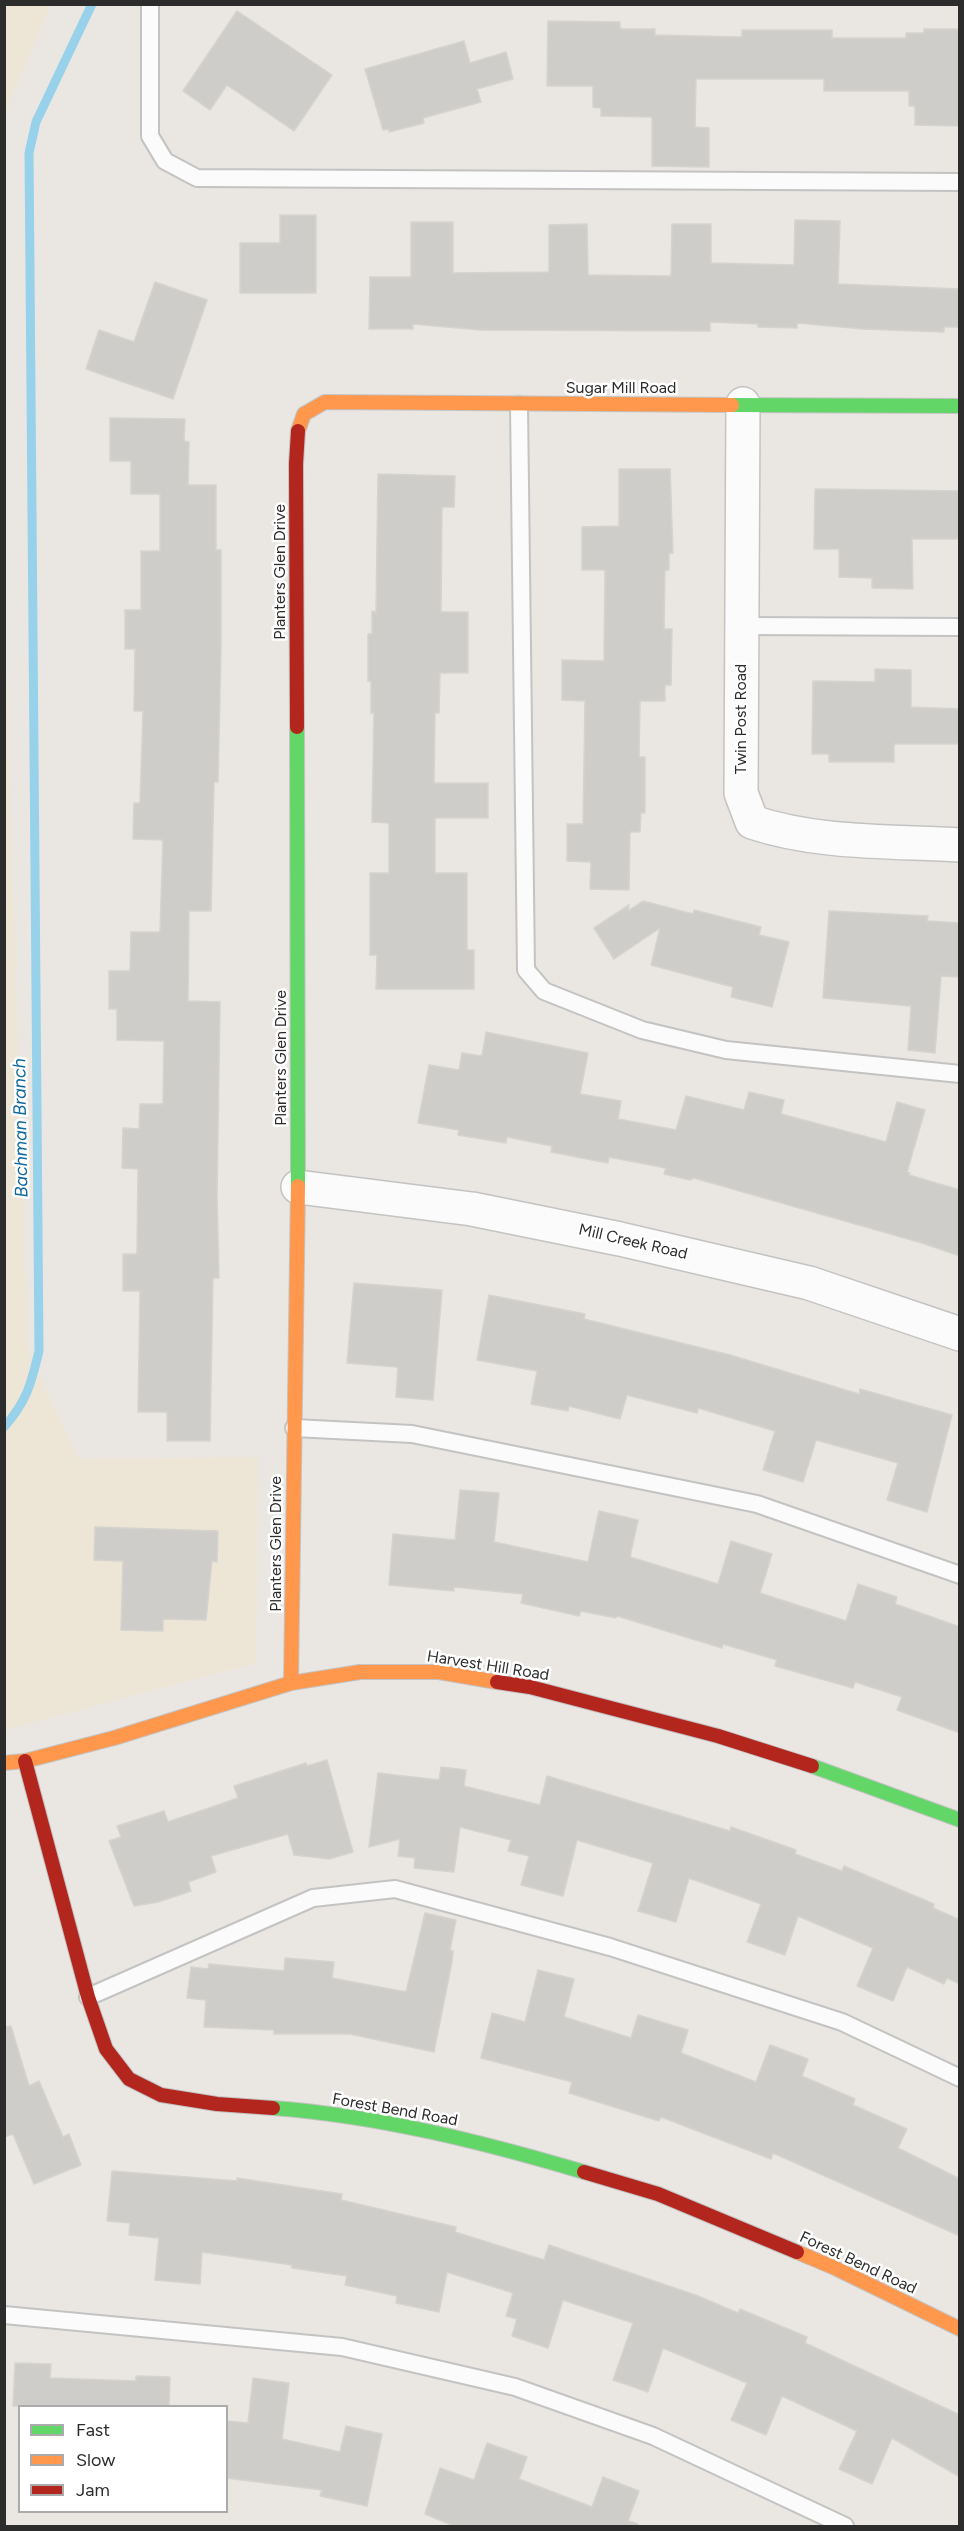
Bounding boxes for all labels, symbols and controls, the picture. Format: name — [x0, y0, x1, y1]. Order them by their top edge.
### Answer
street label: Sugar Mill Road — [566, 378, 676, 398]
street label: Planters Glen Drive — [270, 504, 290, 640]
street label: Twin Post Road — [731, 664, 751, 774]
street label: Planters Glen Drive — [271, 990, 291, 1126]
water label: Bachman Branch — [9, 1058, 33, 1198]
street label: Mill Creek Road — [577, 1220, 689, 1264]
street label: Planters Glen Drive — [266, 1476, 286, 1612]
street label: Harvest Hill Road — [426, 1647, 550, 1685]
street label: Forest Bend Road — [331, 2090, 459, 2130]
street label: Forest Bend Road — [796, 2227, 920, 2299]
legend — [18, 2405, 228, 2513]
text: Fast — [76, 2419, 110, 2441]
text: Slow — [76, 2449, 115, 2471]
text: Jam — [76, 2479, 110, 2501]

